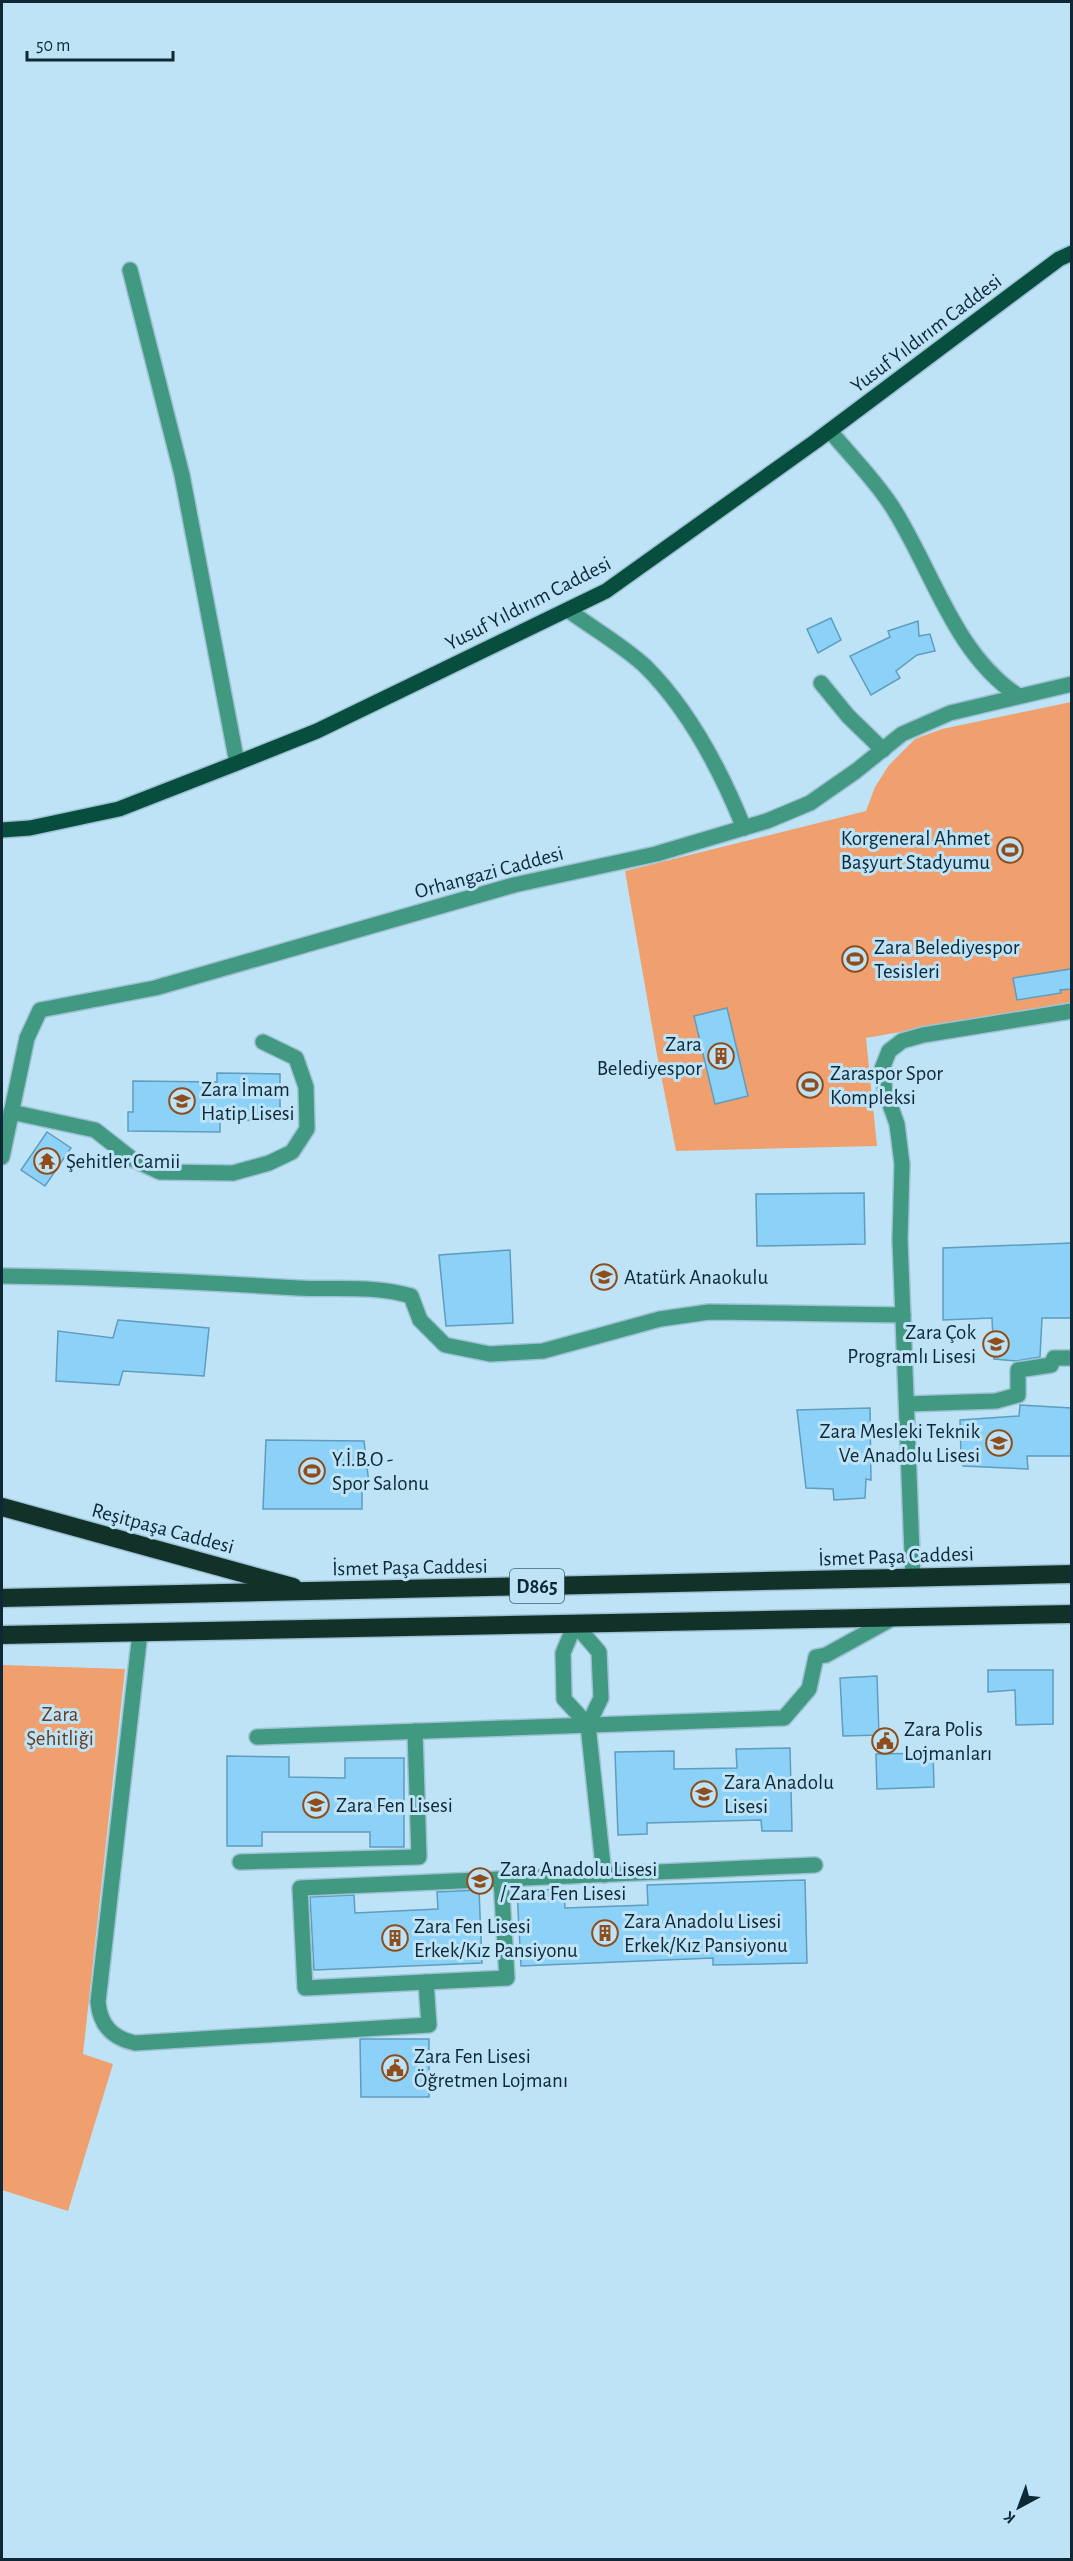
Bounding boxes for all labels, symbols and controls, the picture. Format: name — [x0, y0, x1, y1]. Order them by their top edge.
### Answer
scale bar — [27, 24, 172, 62]
text: 50 m — [36, 37, 70, 55]
street label: Yusuf Yıldırım Caddesi — [847, 270, 1006, 397]
street label: Yusuf Yıldırım Caddesi — [442, 553, 614, 654]
place label: Korgeneral Ahmet Başyurt Stadyumu — [841, 828, 990, 873]
sports icon: Korgeneral Ahmet Başyurt Stadyumu — [995, 835, 1025, 865]
street label: Orhangazi Caddesi — [412, 843, 566, 902]
place label: Zara Belediyespor Tesisleri — [874, 937, 1020, 982]
sports icon: Zara Belediyespor Tesisleri — [840, 944, 870, 974]
place label: Zara Belediyespor — [597, 1034, 702, 1079]
building icon: Zara Belediyespor — [706, 1041, 736, 1071]
place label: Zaraspor Spor Kompleksi — [830, 1063, 943, 1108]
sports icon: Zaraspor Spor Kompleksi — [795, 1070, 825, 1100]
place label: Zara İmam Hatip Lisesi — [201, 1078, 295, 1124]
school or university icon: Zara İmam Hatip Lisesi — [167, 1086, 197, 1116]
temple icon: Şehitler Camii — [32, 1146, 62, 1176]
place label: Şehitler Camii — [66, 1151, 180, 1172]
school or university icon: Atatürk Anaokulu — [589, 1262, 619, 1292]
place label: Atatürk Anaokulu — [624, 1267, 768, 1288]
place label: Zara Çok Programlı Lisesi — [847, 1322, 976, 1367]
school or university icon: Zara Çok Programlı Lisesi — [981, 1329, 1011, 1359]
place label: Zara Mesleki Teknik Ve Anadolu Lisesi — [819, 1421, 980, 1466]
school or university icon: Zara Mesleki Teknik Ve Anadolu Lisesi — [984, 1428, 1014, 1458]
place label: Y.İ.B.O - Spor Salonu — [332, 1448, 429, 1494]
sports icon: Y.İ.B.O - Spor Salonu — [297, 1456, 327, 1486]
street label: Reşitpaşa Caddesi — [89, 1499, 236, 1558]
street label: İsmet Paşa Caddesi — [818, 1542, 974, 1570]
street label: İsmet Paşa Caddesi — [332, 1555, 488, 1579]
road number: D865 — [510, 1569, 564, 1603]
park label: Zara Şehitliği — [26, 1704, 94, 1749]
place label: Zara Polis Lojmanları — [904, 1719, 992, 1764]
public building icon: Zara Polis Lojmanları — [870, 1726, 900, 1756]
place label: Zara Anadolu Lisesi — [724, 1772, 834, 1817]
school or university icon: Zara Anadolu Lisesi — [689, 1779, 719, 1809]
school or university icon: Zara Fen Lisesi — [301, 1790, 331, 1820]
place label: Zara Fen Lisesi — [336, 1795, 453, 1816]
place label: Zara Anadolu Lisesi / Zara Fen Lisesi — [500, 1859, 657, 1904]
school or university icon: Zara Anadolu Lisesi / Zara Fen Lisesi — [465, 1866, 495, 1896]
place label: Zara Anadolu Lisesi Erkek/Kız Pansiyonu — [624, 1911, 788, 1956]
place label: Zara Fen Lisesi Erkek/Kız Pansiyonu — [414, 1916, 578, 1961]
building icon: Zara Anadolu Lisesi Erkek/Kız Pansiyonu — [590, 1918, 620, 1948]
building icon: Zara Fen Lisesi Erkek/Kız Pansiyonu — [380, 1923, 410, 1953]
place label: Zara Fen Lisesi Öğretmen Lojmanı — [414, 2046, 568, 2091]
public building icon: Zara Fen Lisesi Öğretmen Lojmanı — [380, 2053, 410, 2083]
north arrow — [989, 2477, 1049, 2537]
text: K — [1001, 2508, 1019, 2527]

